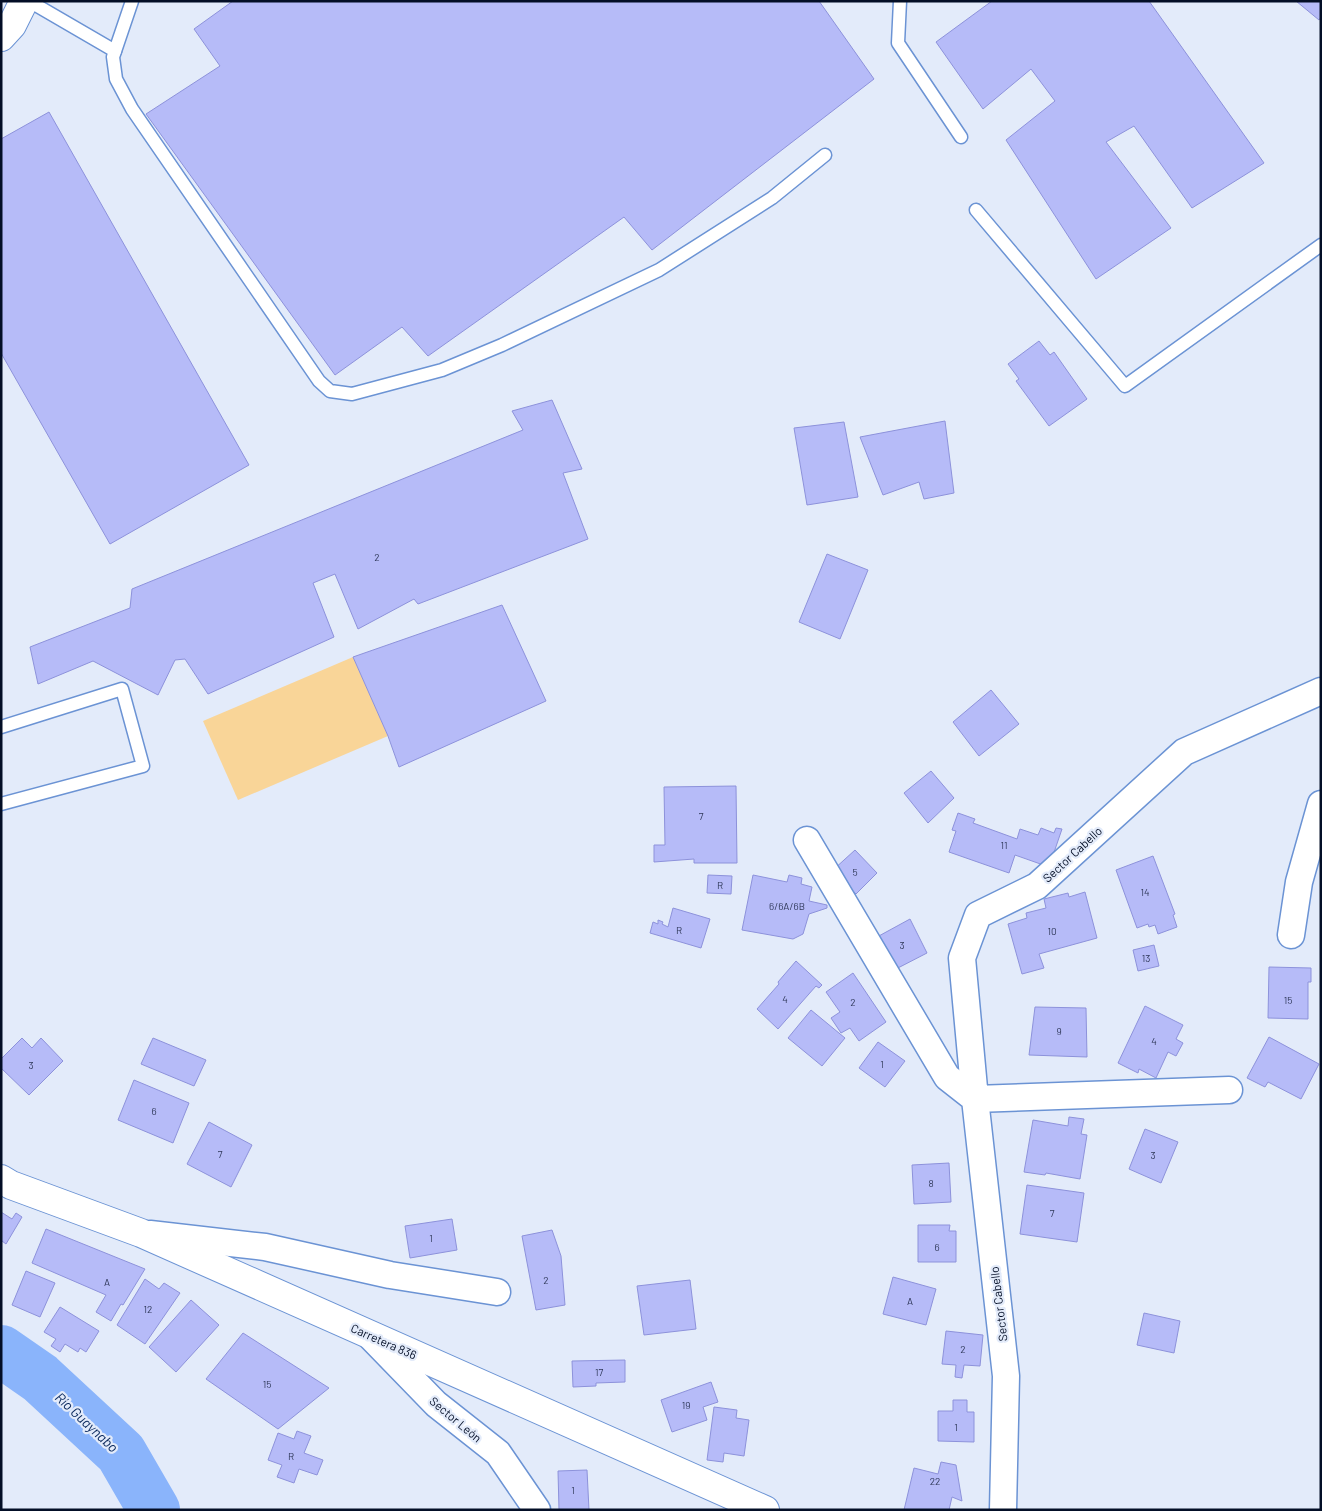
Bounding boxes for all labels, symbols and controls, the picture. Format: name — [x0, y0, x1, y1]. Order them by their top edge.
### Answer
house number: 2 — [374, 551, 380, 563]
house number: 7 — [699, 810, 704, 822]
street label: Sector Cabello — [1040, 823, 1104, 885]
house number: 11 — [1000, 839, 1008, 851]
house number: 5 — [852, 866, 858, 878]
house number: R — [717, 879, 723, 891]
house number: 14 — [1140, 886, 1150, 898]
house number: 6/6A/6B — [769, 900, 805, 912]
house number: R — [676, 924, 682, 936]
house number: 10 — [1047, 925, 1057, 937]
house number: 3 — [899, 939, 905, 951]
house number: 13 — [1142, 952, 1150, 964]
house number: 4 — [782, 993, 788, 1005]
house number: 15 — [1284, 994, 1292, 1006]
house number: 2 — [850, 996, 856, 1008]
house number: 9 — [1056, 1025, 1062, 1037]
house number: 4 — [1151, 1035, 1157, 1047]
house number: 1 — [880, 1058, 884, 1070]
house number: 3 — [28, 1059, 34, 1071]
house number: 6 — [151, 1105, 157, 1117]
house number: 7 — [218, 1148, 223, 1160]
house number: 3 — [1150, 1149, 1156, 1161]
house number: 8 — [928, 1177, 934, 1189]
house number: 7 — [1050, 1207, 1055, 1219]
house number: 1 — [429, 1232, 433, 1244]
house number: 6 — [934, 1241, 940, 1253]
street label: Sector Cabello — [986, 1266, 1010, 1342]
house number: 2 — [543, 1274, 549, 1286]
house number: A — [104, 1276, 110, 1288]
house number: A — [907, 1295, 913, 1307]
house number: 12 — [144, 1303, 152, 1315]
street label: Carretera 836 — [349, 1320, 419, 1362]
house number: 2 — [960, 1343, 966, 1355]
house number: 17 — [595, 1366, 603, 1378]
house number: 15 — [263, 1378, 271, 1390]
water label: Río Guaynabo — [52, 1388, 122, 1456]
street label: Sector León — [427, 1393, 485, 1445]
house number: 19 — [682, 1399, 690, 1411]
house number: 1 — [954, 1421, 958, 1433]
house number: R — [288, 1450, 294, 1462]
house number: 22 — [930, 1475, 940, 1487]
house number: 1 — [571, 1484, 575, 1496]

